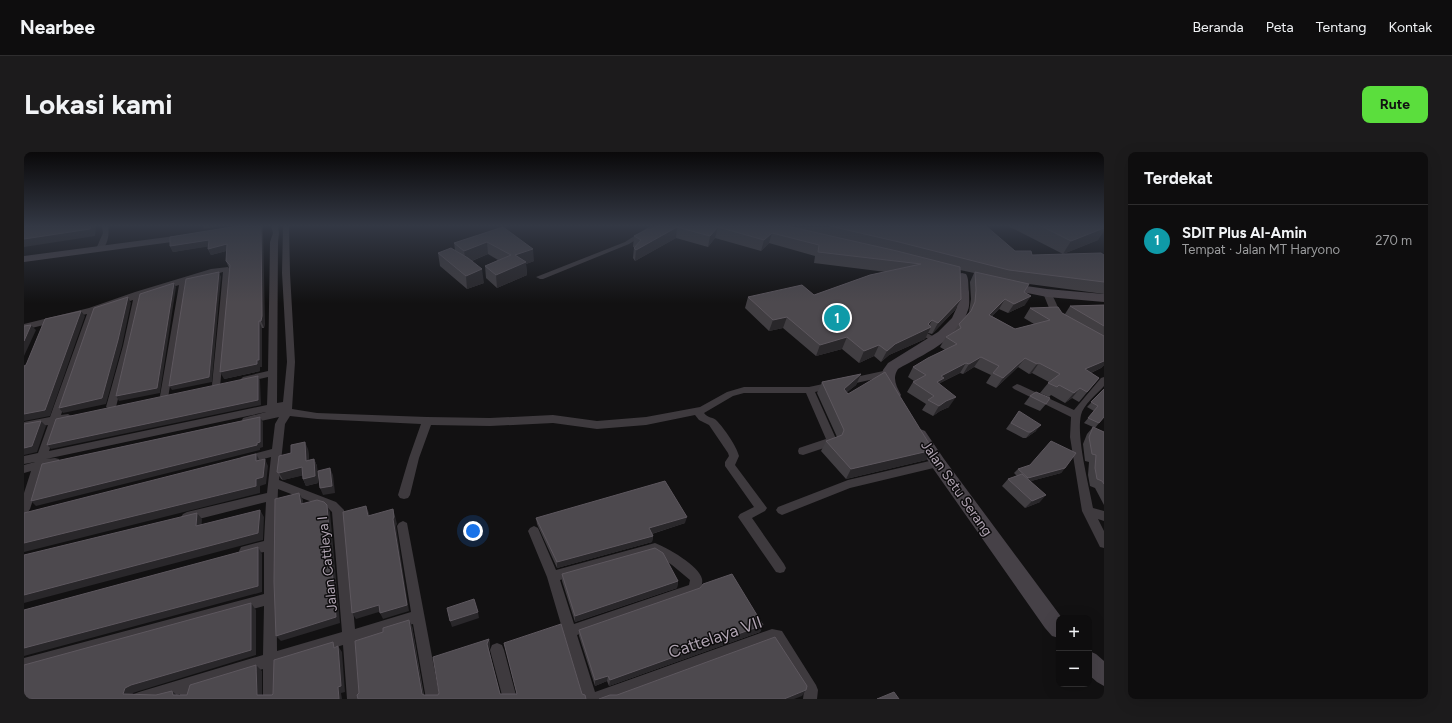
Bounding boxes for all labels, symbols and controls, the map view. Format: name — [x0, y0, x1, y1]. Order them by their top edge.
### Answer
text: Nearbee — [20, 16, 95, 39]
text: Beranda — [1192, 19, 1244, 36]
text: Peta — [1266, 19, 1294, 36]
text: Tentang — [1316, 19, 1366, 36]
text: Kontak — [1388, 19, 1432, 36]
button: Rute — [1362, 86, 1428, 123]
text: Lokasi kami — [24, 87, 173, 121]
text: Terdekat — [1144, 168, 1213, 188]
text: SDIT Plus Al-Amin — [1182, 224, 1307, 242]
text: 1 — [1154, 233, 1160, 248]
text: 270 m — [1375, 233, 1412, 248]
text: Tempat · Jalan MT Haryono — [1182, 242, 1340, 257]
pin: 1 — [824, 303, 850, 333]
street label: Jalan Setu Serang — [917, 437, 996, 539]
street label: Jalan Cattleya I — [314, 515, 341, 612]
your location — [463, 521, 483, 541]
street label: Cattelaya VII — [665, 612, 765, 662]
map controls — [1056, 615, 1092, 687]
button: + — [1056, 615, 1092, 651]
button: − — [1056, 651, 1092, 687]

